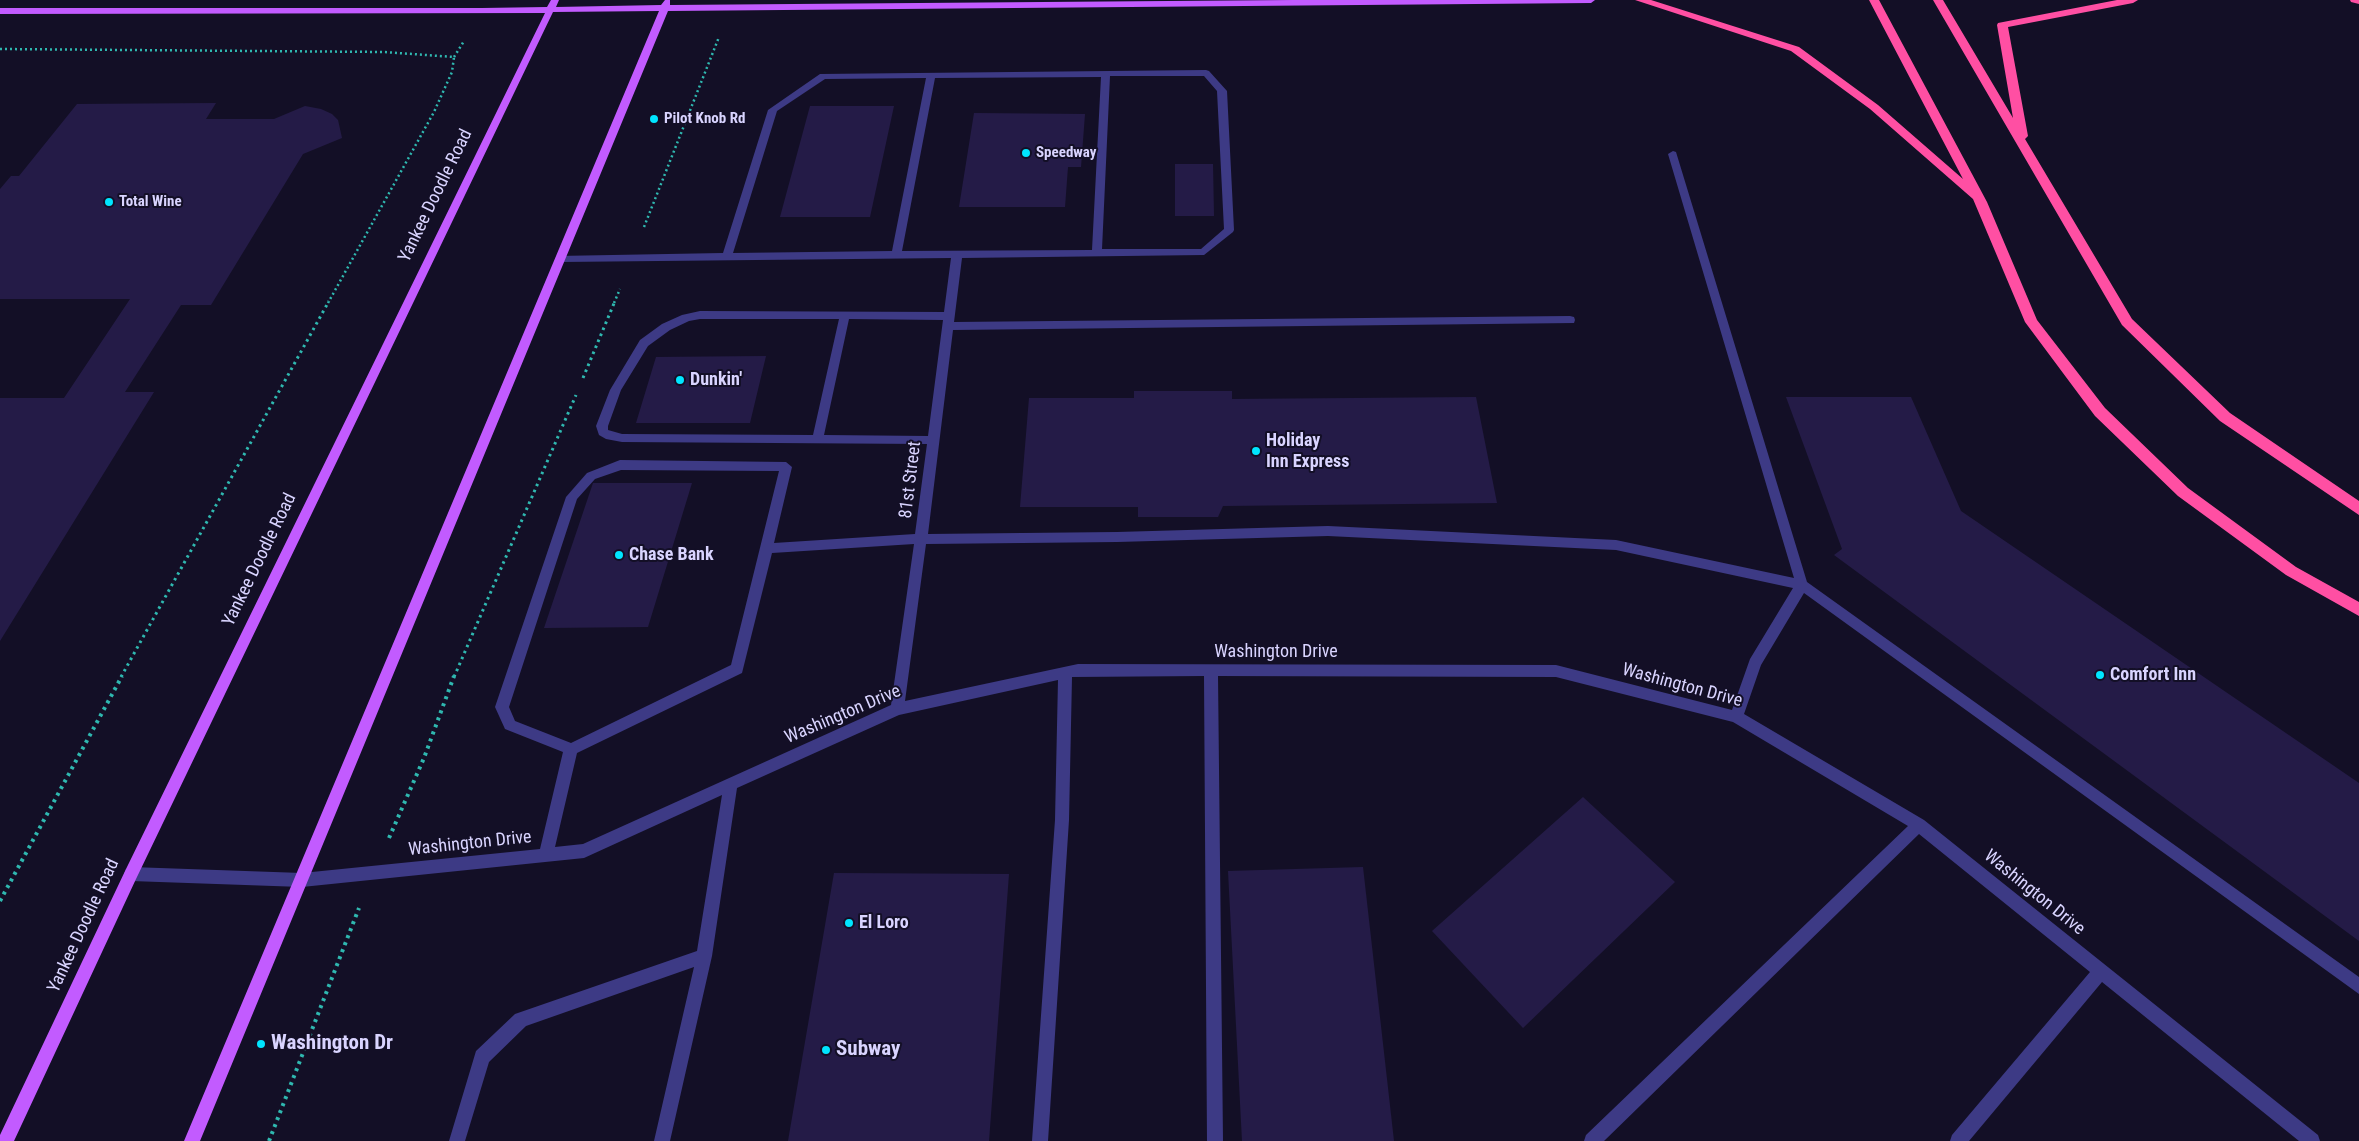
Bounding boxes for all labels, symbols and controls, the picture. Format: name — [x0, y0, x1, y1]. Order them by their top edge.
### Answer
place label: Pilot Knob Rd — [664, 110, 745, 128]
marker: Pilot Knob Rd — [648, 113, 660, 125]
street label: Yankee Doodle Road — [394, 126, 478, 266]
place label: Speedway — [1036, 144, 1096, 162]
marker: Speedway — [1020, 147, 1032, 159]
place label: Total Wine — [119, 193, 182, 211]
marker: Total Wine — [103, 196, 115, 208]
place label: Dunkin' — [690, 369, 742, 391]
marker: Dunkin' — [674, 374, 686, 386]
place label: Holiday Inn Express — [1266, 430, 1349, 472]
street label: 81st Street — [896, 440, 926, 520]
marker: Holiday Inn Express — [1250, 445, 1262, 457]
street label: Yankee Doodle Road — [218, 490, 302, 630]
place label: Chase Bank — [629, 544, 714, 566]
marker: Chase Bank — [613, 549, 625, 561]
street label: Washington Drive — [1214, 641, 1338, 663]
street label: Washington Drive — [1620, 660, 1744, 712]
place label: Comfort Inn — [2110, 664, 2196, 686]
marker: Comfort Inn — [2094, 669, 2106, 681]
street label: Washington Drive — [782, 681, 904, 749]
street label: Washington Drive — [407, 827, 533, 861]
street label: Washington Drive — [1979, 846, 2089, 940]
street label: Yankee Doodle Road — [44, 856, 124, 996]
place label: El Loro — [859, 912, 909, 934]
marker: El Loro — [843, 917, 855, 929]
place label: Washington Dr — [271, 1031, 393, 1057]
place label: Subway — [836, 1037, 900, 1063]
marker: Washington Dr — [255, 1038, 267, 1050]
marker: Subway — [820, 1044, 832, 1056]

